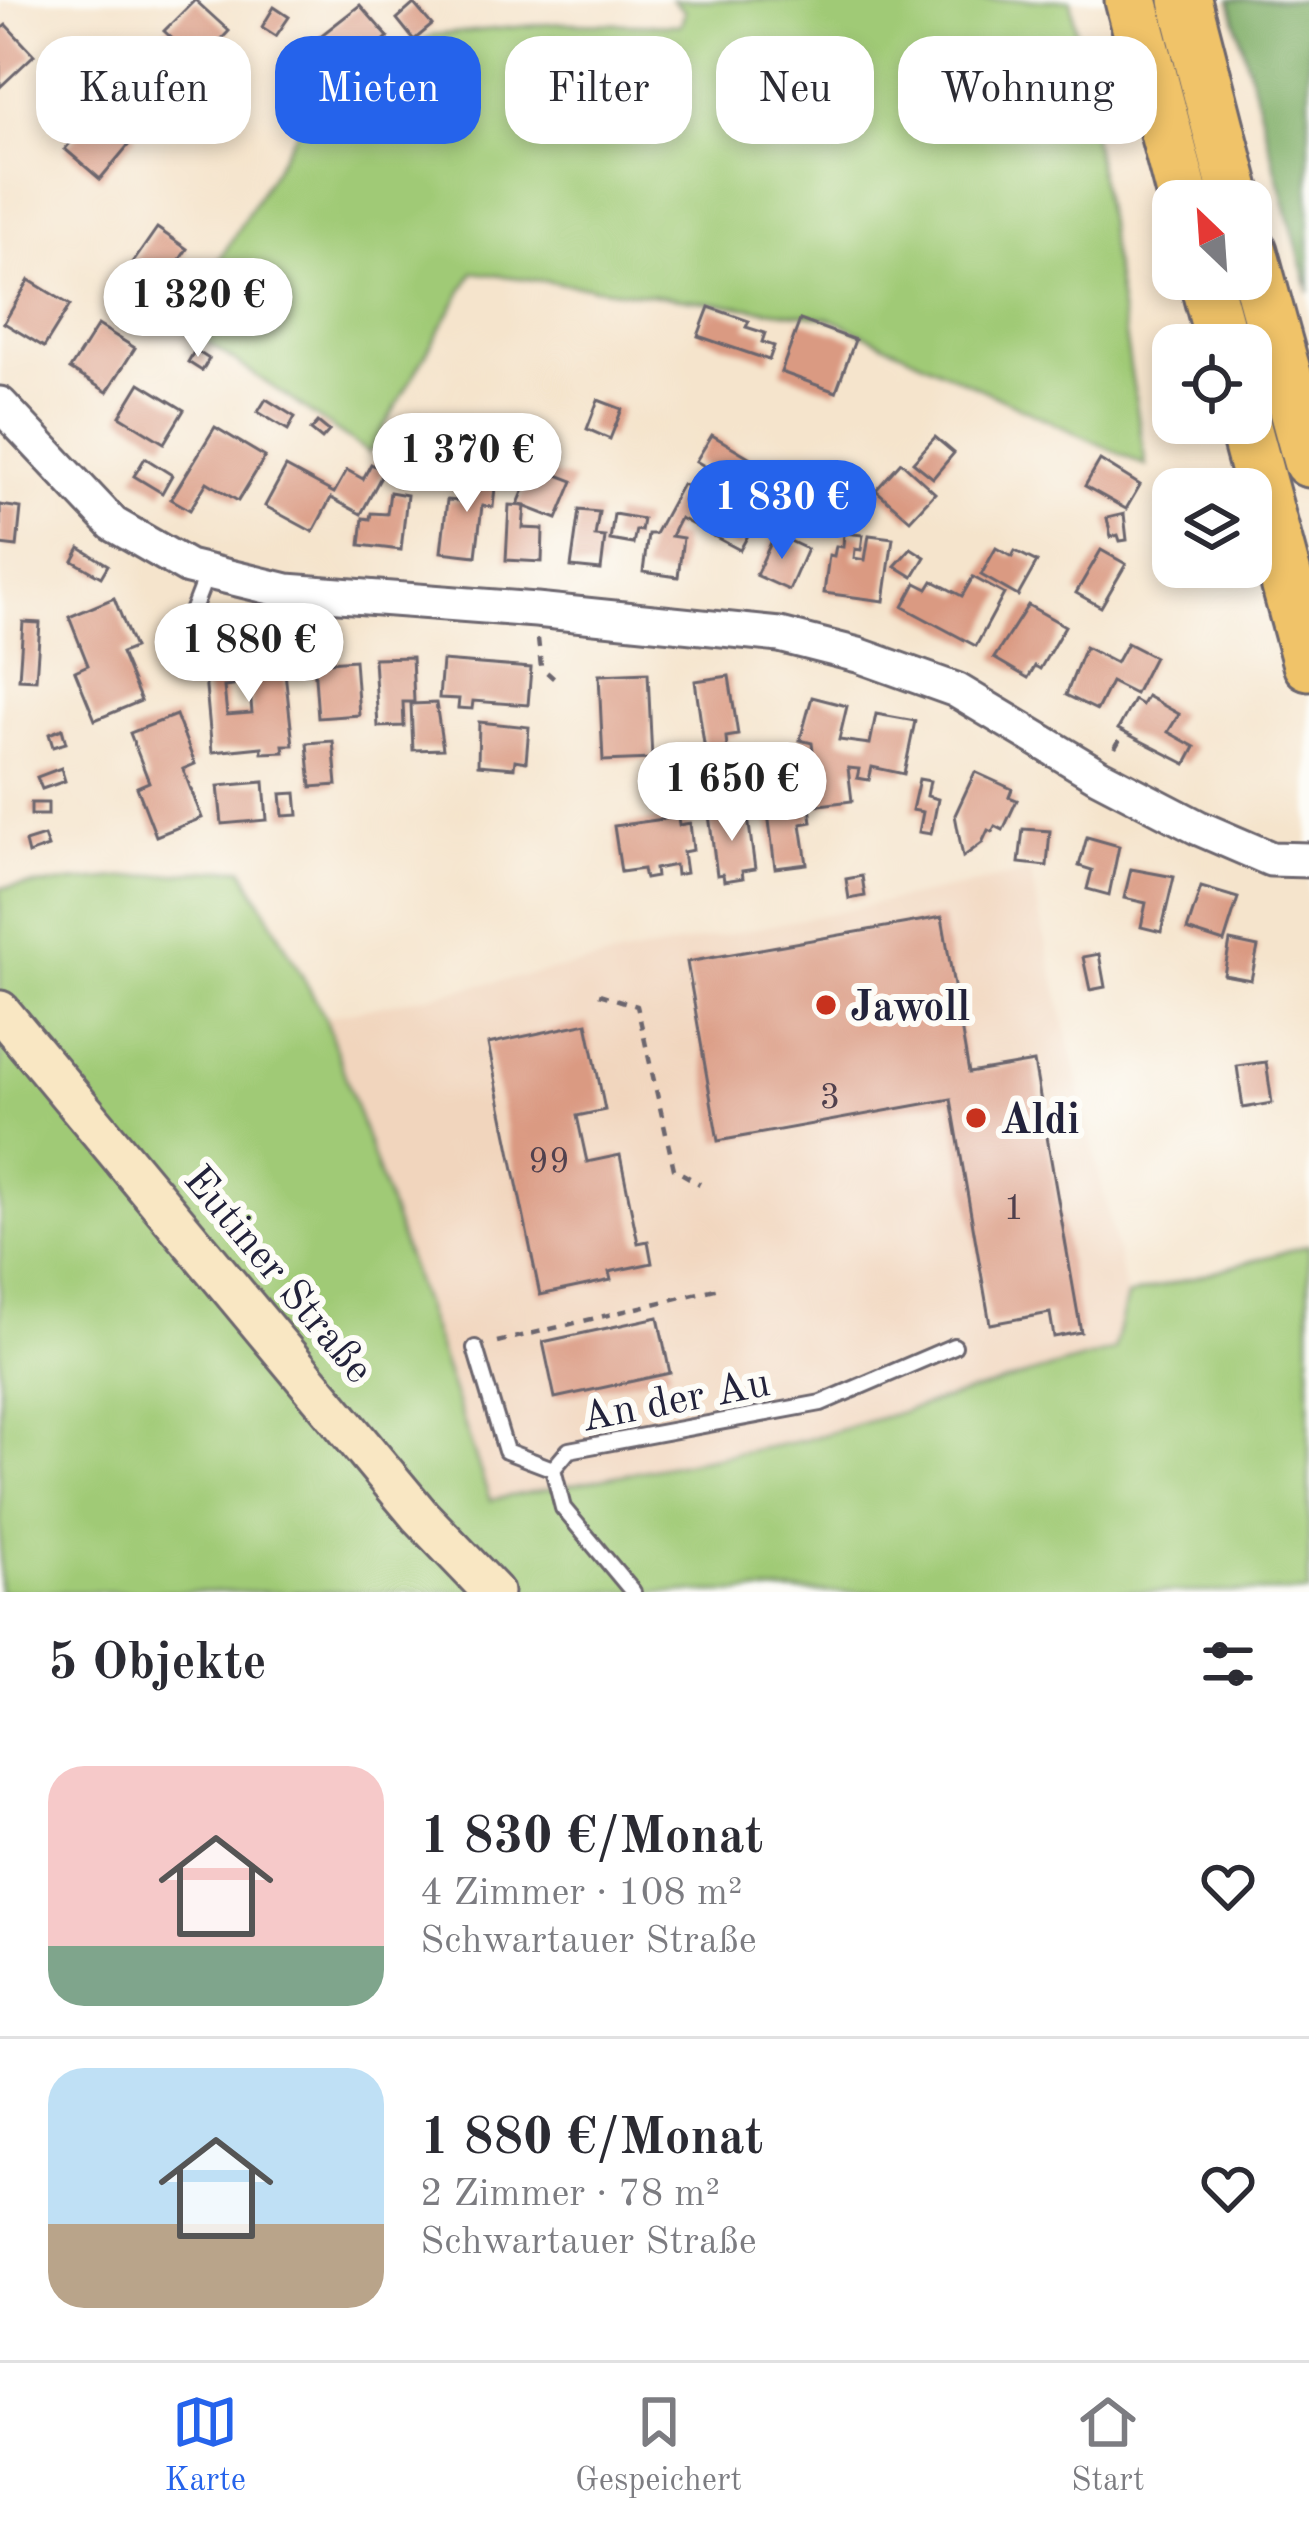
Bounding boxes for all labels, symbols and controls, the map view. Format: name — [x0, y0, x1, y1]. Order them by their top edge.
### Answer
chip: Kaufen — [36, 36, 251, 144]
chip: Mieten — [275, 36, 481, 144]
chip: Filter — [505, 36, 692, 144]
chip: Neu — [716, 36, 874, 144]
chip: Wohnung — [898, 36, 1157, 144]
north arrow — [1152, 180, 1272, 300]
map controls — [1152, 180, 1272, 588]
pin: 1 320 € — [87, 258, 309, 360]
text: 1 320 € — [131, 277, 265, 316]
button: locate — [1152, 324, 1272, 444]
pin: 1 370 € — [356, 413, 578, 515]
text: 1 370 € — [400, 432, 534, 471]
pin: 1 830 € — [671, 460, 893, 562]
button: layers — [1152, 468, 1272, 588]
text: 1 830 € — [715, 479, 849, 518]
pin: 1 880 € — [138, 603, 360, 705]
text: 1 880 € — [182, 622, 316, 661]
pin: 1 650 € — [621, 742, 843, 844]
text: 1 650 € — [665, 761, 799, 800]
place label: Jawoll — [850, 988, 970, 1030]
marker: Jawoll — [813, 992, 839, 1018]
house number: 3 — [820, 1081, 840, 1117]
place label: Aldi — [1000, 1101, 1080, 1143]
marker: Aldi — [963, 1105, 989, 1131]
house number: 99 — [528, 1145, 570, 1181]
street label: Eutiner Straße — [175, 1159, 379, 1392]
house number: 1 — [1004, 1192, 1024, 1228]
street label: An der Au — [578, 1363, 774, 1441]
icon: filters — [1195, 1631, 1261, 1697]
text: 5 Objekte — [48, 1639, 267, 1690]
text: 1 830 €/Monat — [420, 1813, 763, 1864]
icon: home — [144, 1814, 288, 1958]
icon: heart — [1195, 1853, 1261, 1919]
text: 4 Zimmer · 108 m² — [420, 1874, 743, 1913]
text: Schwartauer Straße — [420, 1922, 757, 1961]
text: 1 880 €/Monat — [420, 2114, 763, 2165]
icon: home — [144, 2116, 288, 2260]
icon: heart — [1195, 2155, 1261, 2221]
text: 2 Zimmer · 78 m² — [420, 2175, 720, 2214]
text: Schwartauer Straße — [420, 2223, 757, 2262]
tab: Karte — [165, 2389, 246, 2502]
tab: Gespeichert — [575, 2389, 742, 2502]
tab: Start — [1071, 2389, 1144, 2502]

